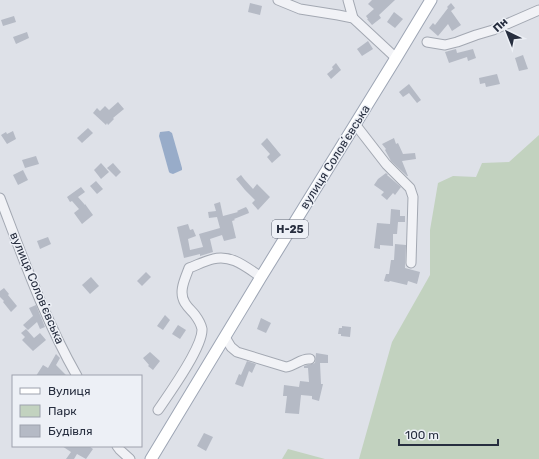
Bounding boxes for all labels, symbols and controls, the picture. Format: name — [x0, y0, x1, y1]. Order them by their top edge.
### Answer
north arrow — [487, 12, 527, 52]
text: Пн — [491, 15, 511, 35]
street label: вулиця Соловʼєвська — [297, 102, 373, 212]
road number: Н-25 — [272, 220, 308, 238]
street label: вулиця Соловʼєвська — [7, 230, 67, 346]
legend — [12, 375, 142, 447]
text: Вулиця — [48, 384, 90, 398]
text: Парк — [48, 404, 77, 418]
scale bar — [399, 421, 498, 447]
text: Будівля — [48, 424, 93, 438]
text: 100 m — [405, 428, 439, 442]

